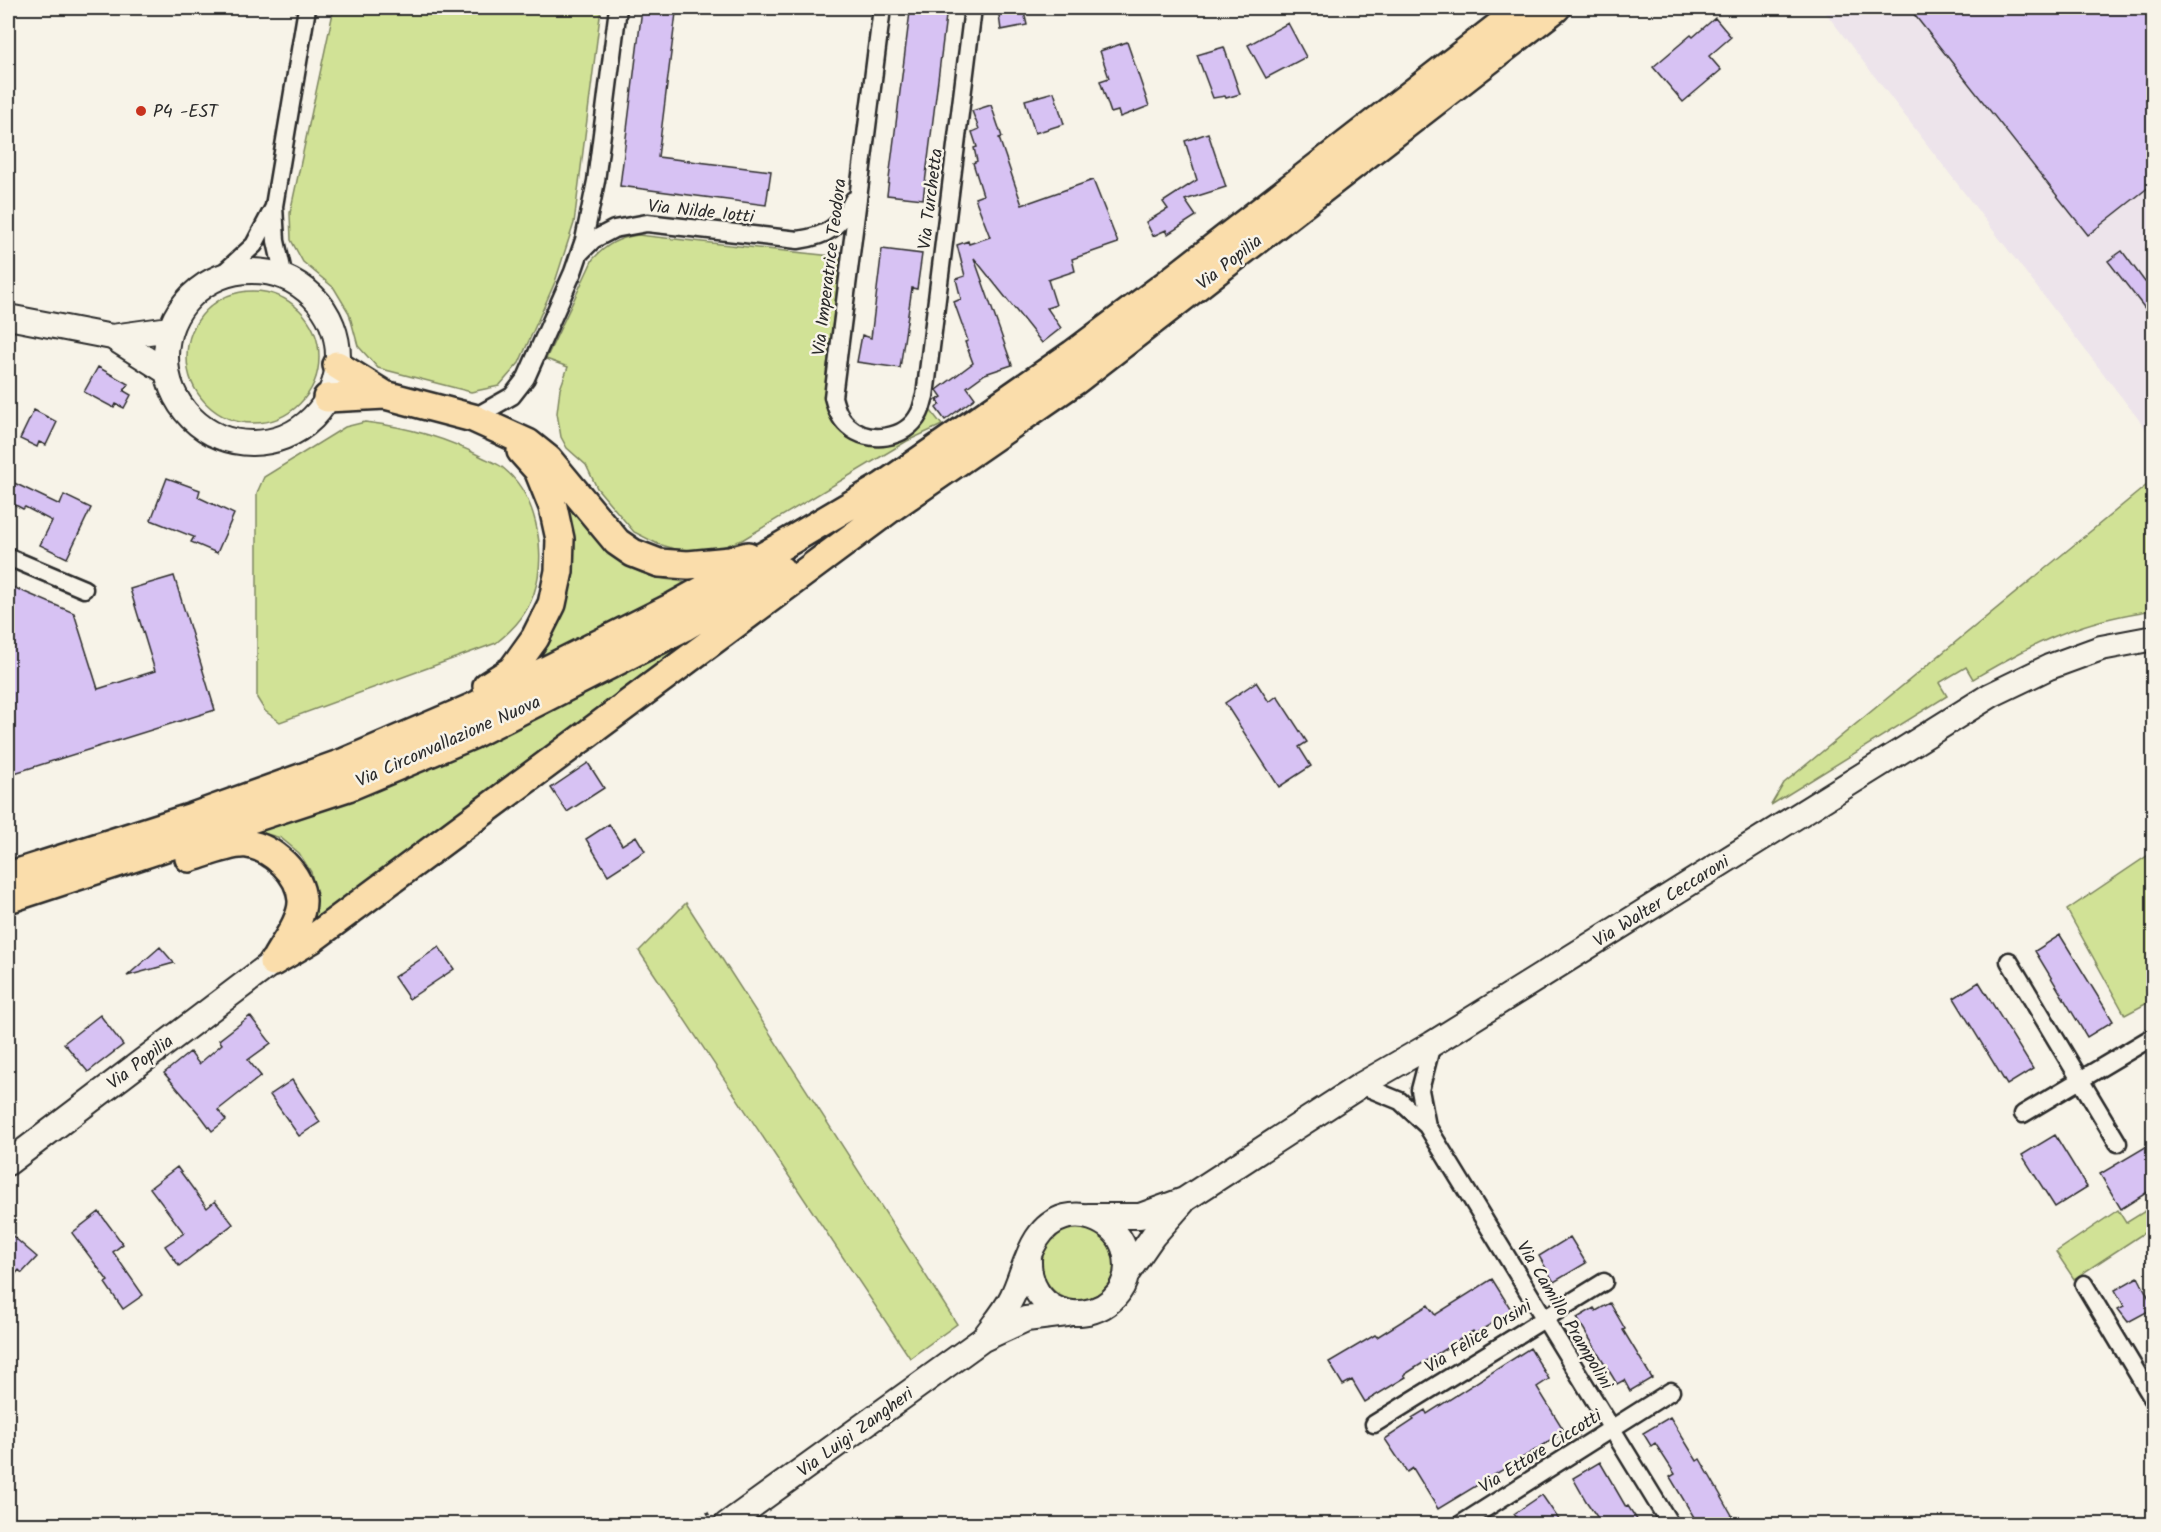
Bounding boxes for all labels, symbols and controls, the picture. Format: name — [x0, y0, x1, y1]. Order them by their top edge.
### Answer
place label: P4 -EST — [153, 98, 219, 127]
marker: P4 -EST — [134, 104, 148, 118]
street label: Via Turchetta — [911, 147, 952, 252]
street label: Via Imperatrice Teodora — [805, 177, 856, 358]
street label: Via Nilde Iotti — [646, 192, 756, 233]
street label: Via Popilia — [1190, 228, 1269, 298]
street label: Via Circonvallazione Nuova — [351, 688, 546, 796]
street label: Via Walter Ceccaroni — [1588, 848, 1736, 956]
street label: Via Popilia — [101, 1028, 181, 1098]
street label: Via Camillo Prampolini — [1508, 1236, 1620, 1396]
street label: Via Felice Orsini — [1419, 1292, 1539, 1382]
street label: Via Luigi Zangheri — [792, 1380, 921, 1486]
street label: Via Ettore Ciccotti — [1473, 1402, 1609, 1502]

